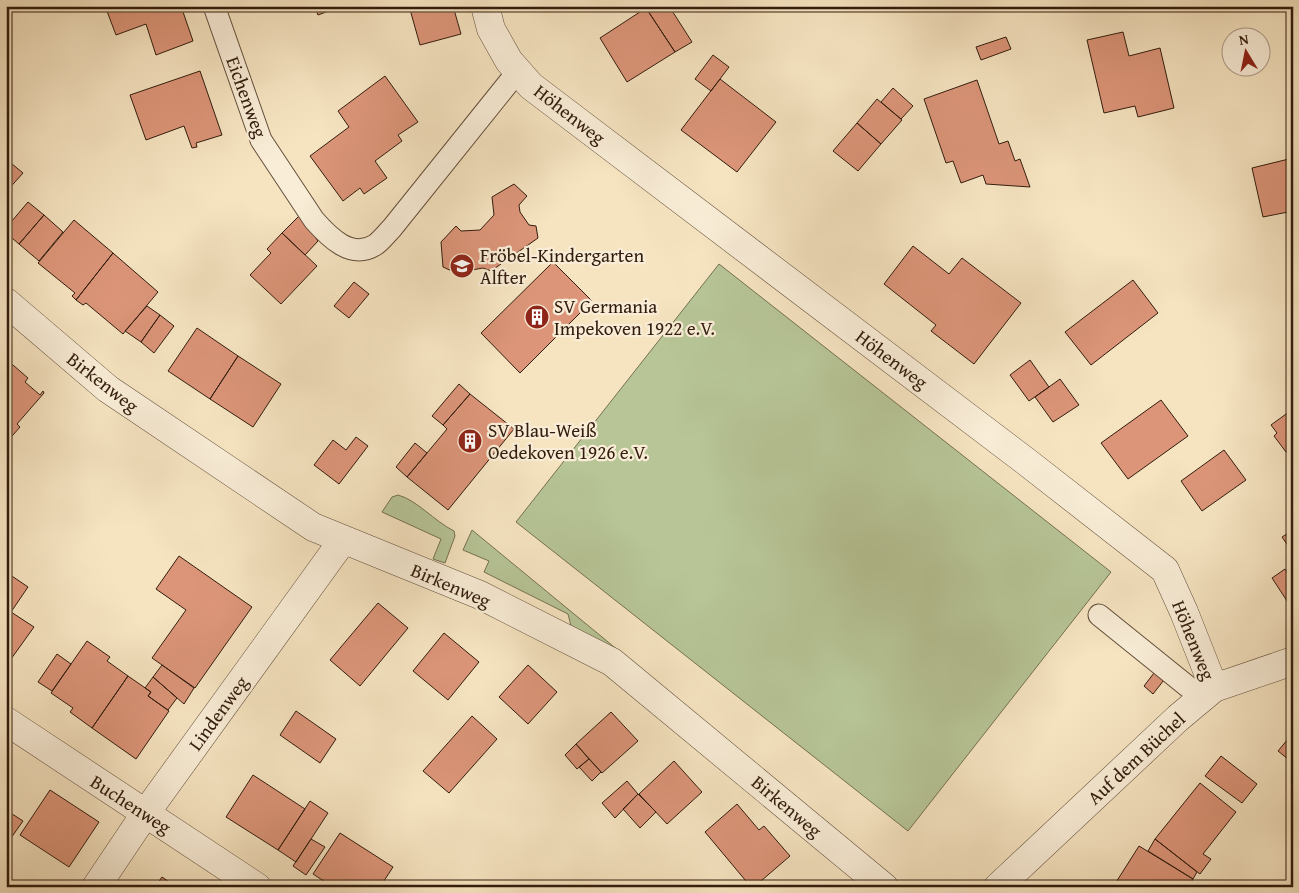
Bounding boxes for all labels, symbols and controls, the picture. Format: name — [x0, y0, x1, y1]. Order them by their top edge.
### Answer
north arrow — [1222, 28, 1272, 78]
text: N — [1237, 28, 1251, 50]
street label: Eichenweg — [219, 52, 275, 142]
street label: Höhenweg — [528, 77, 612, 151]
place label: Fröbel-Kindergarten Alfter — [480, 241, 644, 291]
school or university icon: Fröbel-Kindergarten Alfter — [449, 253, 475, 279]
place label: SV Germania Impekoven 1922 e.V. — [554, 292, 715, 342]
building icon: SV Germania Impekoven 1922 e.V. — [524, 304, 550, 330]
street label: Höhenweg — [850, 323, 934, 396]
street label: Birkenweg — [61, 345, 145, 419]
place label: SV Blau-Weiß Oedekoven 1926 e.V. — [488, 416, 648, 466]
building icon: SV Blau-Weiß Oedekoven 1926 e.V. — [457, 428, 483, 454]
street label: Birkenweg — [407, 556, 496, 615]
street label: Höhenweg — [1165, 596, 1223, 685]
street label: Lindenweg — [181, 669, 255, 756]
street label: Auf dem Büchel — [1081, 705, 1191, 811]
street label: Buchenweg — [85, 767, 177, 841]
street label: Birkenweg — [746, 768, 829, 844]

